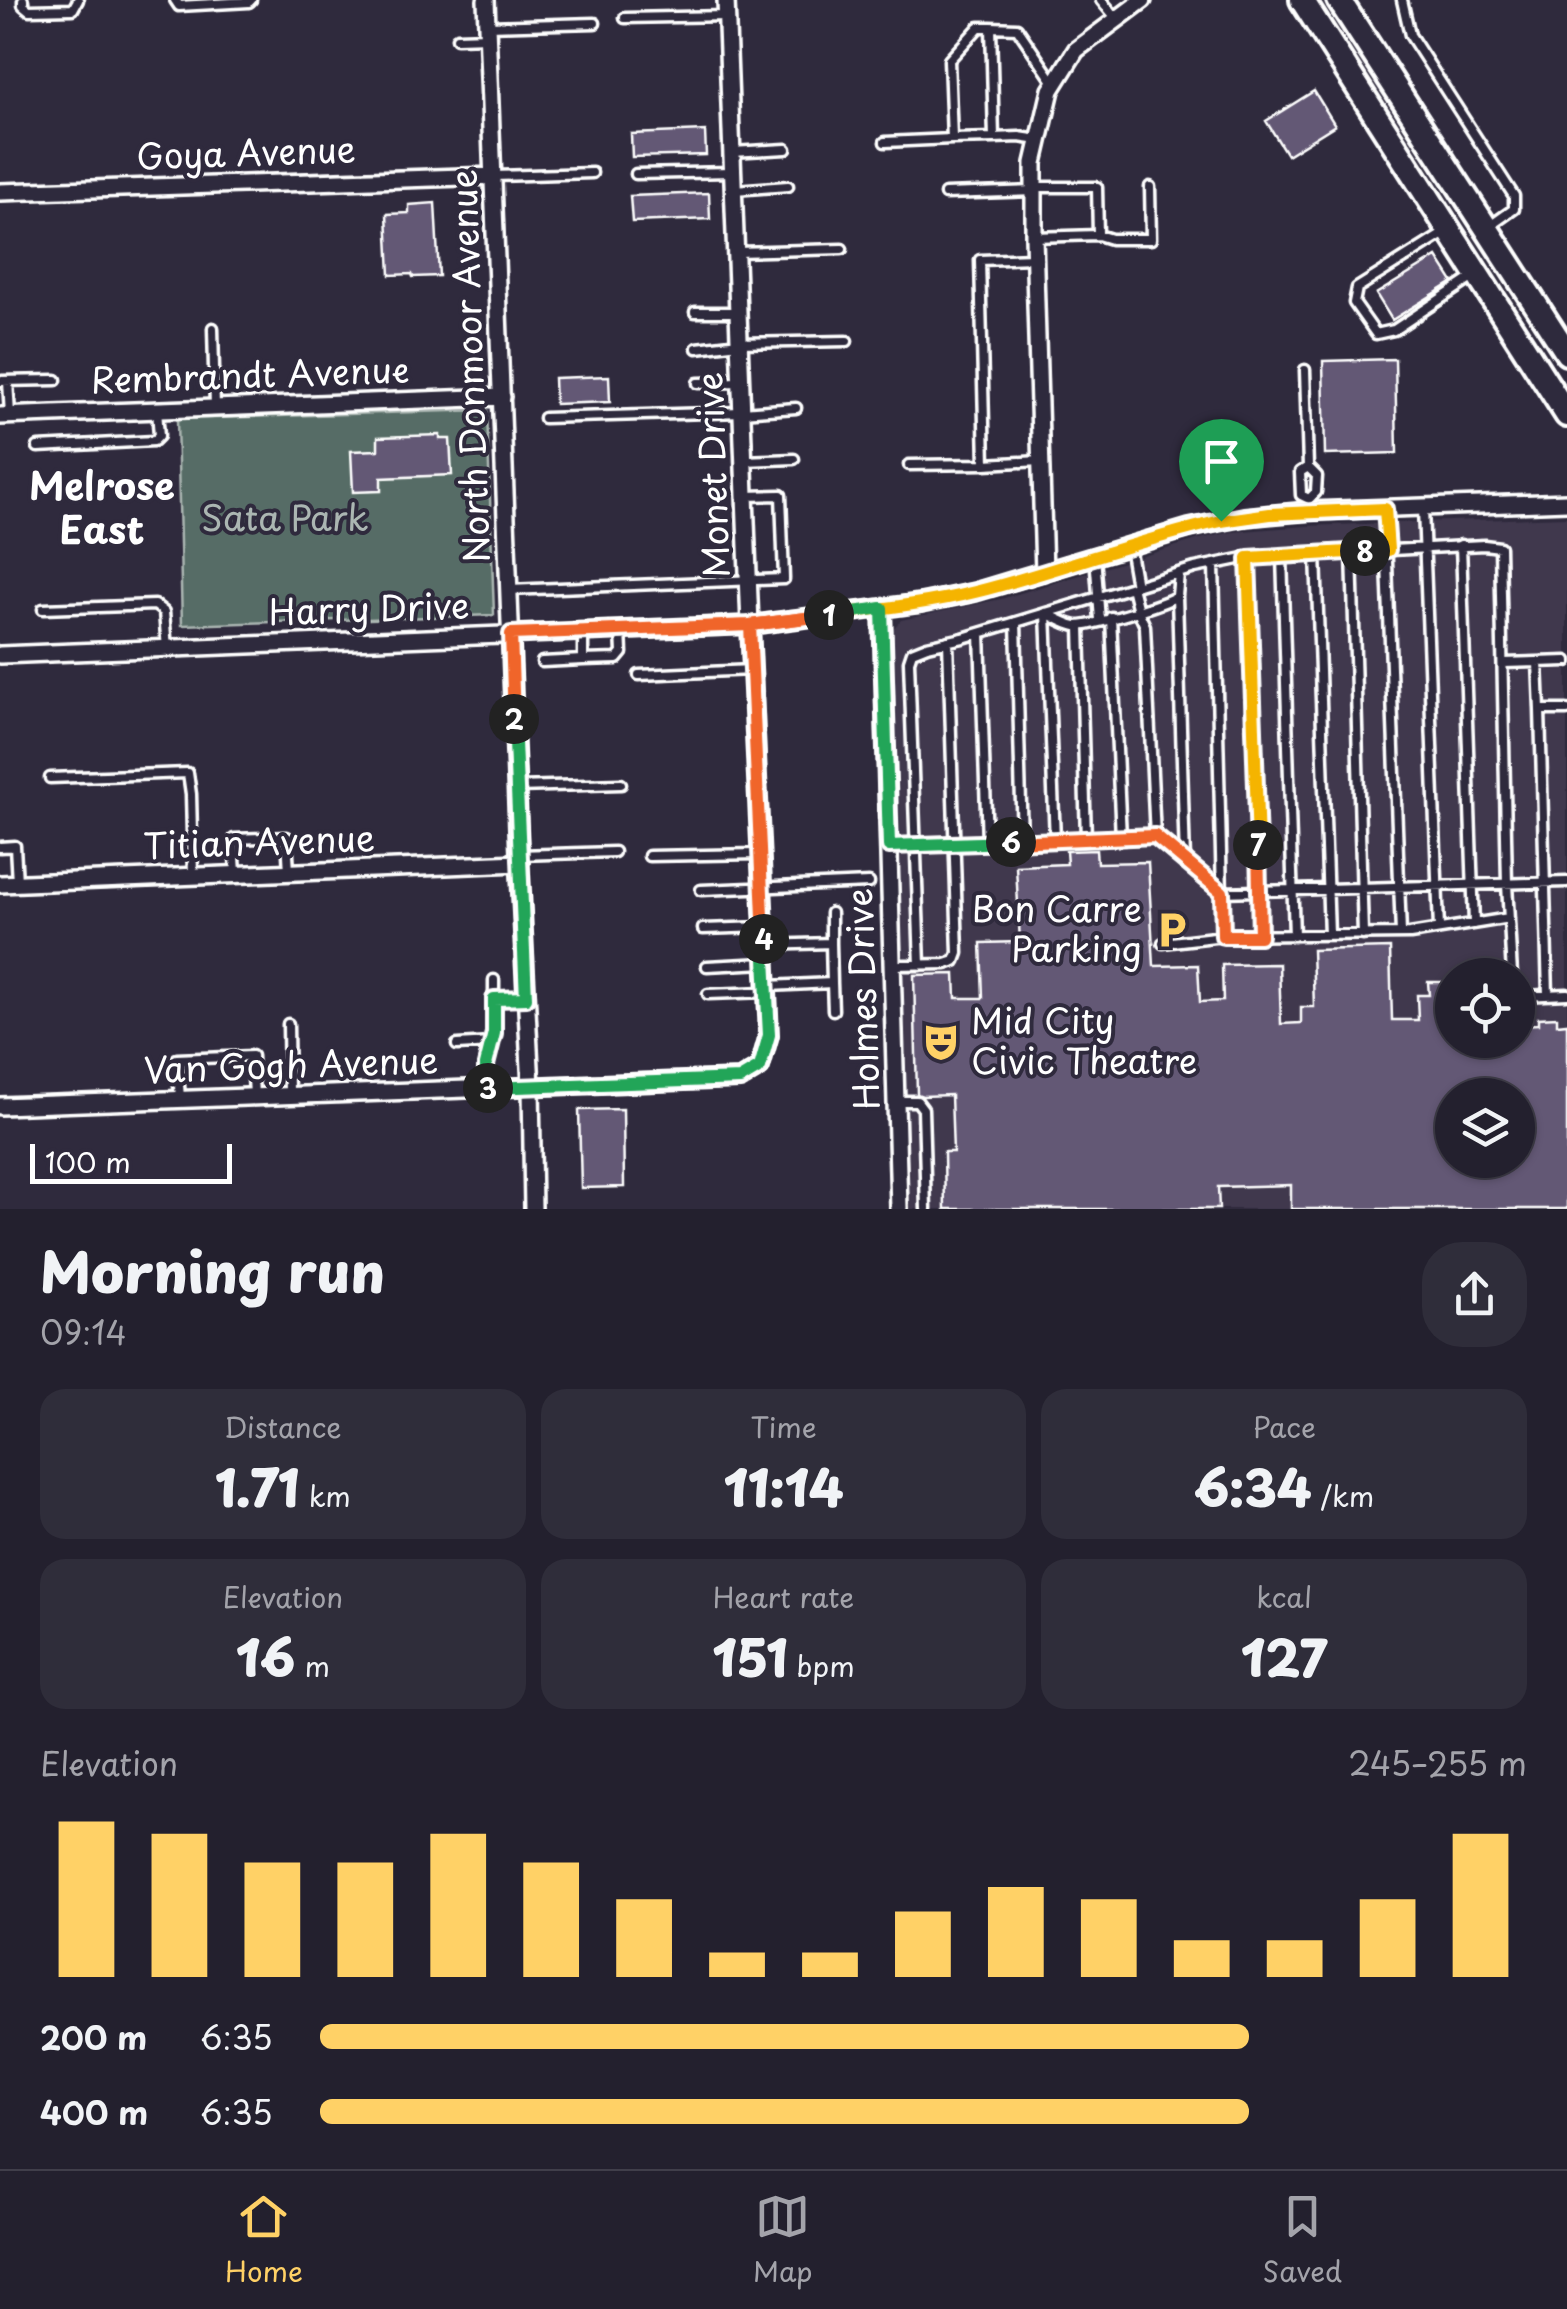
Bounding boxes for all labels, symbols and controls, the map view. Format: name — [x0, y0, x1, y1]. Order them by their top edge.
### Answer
street label: Goya Avenue — [135, 121, 357, 182]
street label: North Donmoor Avenue — [435, 169, 502, 564]
street label: Rembrandt Avenue — [90, 341, 410, 406]
street label: Monet Drive — [681, 371, 742, 579]
pin — [1179, 419, 1264, 522]
icon: arrive — [1194, 434, 1249, 489]
district label: Melrose East — [29, 456, 175, 557]
park label: Sata Park — [201, 490, 369, 543]
pin: 8 — [1340, 526, 1390, 576]
text: 8 — [1356, 529, 1374, 572]
street label: Harry Drive — [268, 578, 470, 637]
pin: 1 — [804, 590, 854, 640]
text: 1 — [822, 593, 836, 636]
pin: 2 — [489, 694, 539, 744]
text: 2 — [504, 697, 524, 740]
street label: Titian Avenue — [142, 810, 376, 871]
pin: 6 — [986, 817, 1036, 867]
text: 6 — [1001, 820, 1021, 863]
pin: 7 — [1233, 820, 1283, 870]
text: 7 — [1250, 823, 1266, 866]
place label: Bon Carre Parking — [972, 881, 1142, 974]
street label: Holmes Drive — [831, 887, 892, 1111]
parking icon: Bon Carre Parking — [1151, 909, 1193, 951]
pin: 4 — [739, 914, 789, 964]
text: 4 — [754, 917, 774, 960]
map controls — [1435, 958, 1535, 1178]
button: locate — [1435, 958, 1535, 1058]
place label: Mid City Civic Theatre — [971, 993, 1197, 1086]
theatre icon: Mid City Civic Theatre — [920, 1021, 962, 1063]
street label: Van Gogh Avenue — [143, 1032, 439, 1095]
pin: 3 — [463, 1063, 513, 1113]
text: 3 — [479, 1066, 497, 1109]
button: layers — [1435, 1078, 1535, 1178]
scale bar — [30, 1139, 232, 1184]
text: 100 m — [45, 1140, 131, 1183]
text: Morning run — [40, 1229, 385, 1312]
button: share — [1422, 1242, 1527, 1347]
text: 09:14 — [40, 1308, 127, 1356]
text: Distance — [224, 1405, 342, 1448]
text: Time — [750, 1405, 817, 1448]
text: Pace — [1253, 1405, 1316, 1448]
text: 1.71 — [215, 1448, 300, 1524]
text: 11:14 — [723, 1448, 844, 1524]
text: 6:34 — [1194, 1448, 1312, 1524]
text: km — [300, 1474, 351, 1517]
text: /km — [1312, 1474, 1374, 1517]
text: Elevation — [222, 1575, 343, 1618]
text: Heart rate — [713, 1575, 854, 1618]
text: kcal — [1256, 1575, 1312, 1618]
text: 16 — [236, 1618, 295, 1694]
text: 151 — [712, 1618, 788, 1694]
text: 127 — [1241, 1618, 1327, 1694]
text: m — [295, 1644, 330, 1687]
text: bpm — [788, 1644, 855, 1687]
text: Elevation — [40, 1739, 178, 1787]
text: 245–255 m — [1348, 1739, 1527, 1787]
text: 200 m — [40, 2013, 147, 2061]
text: 6:35 — [200, 2013, 273, 2061]
text: 400 m — [40, 2088, 148, 2136]
text: 6:35 — [200, 2088, 273, 2136]
tab: Home — [225, 2189, 303, 2292]
tab: Map — [753, 2189, 813, 2292]
tab: Saved — [1263, 2189, 1342, 2292]

